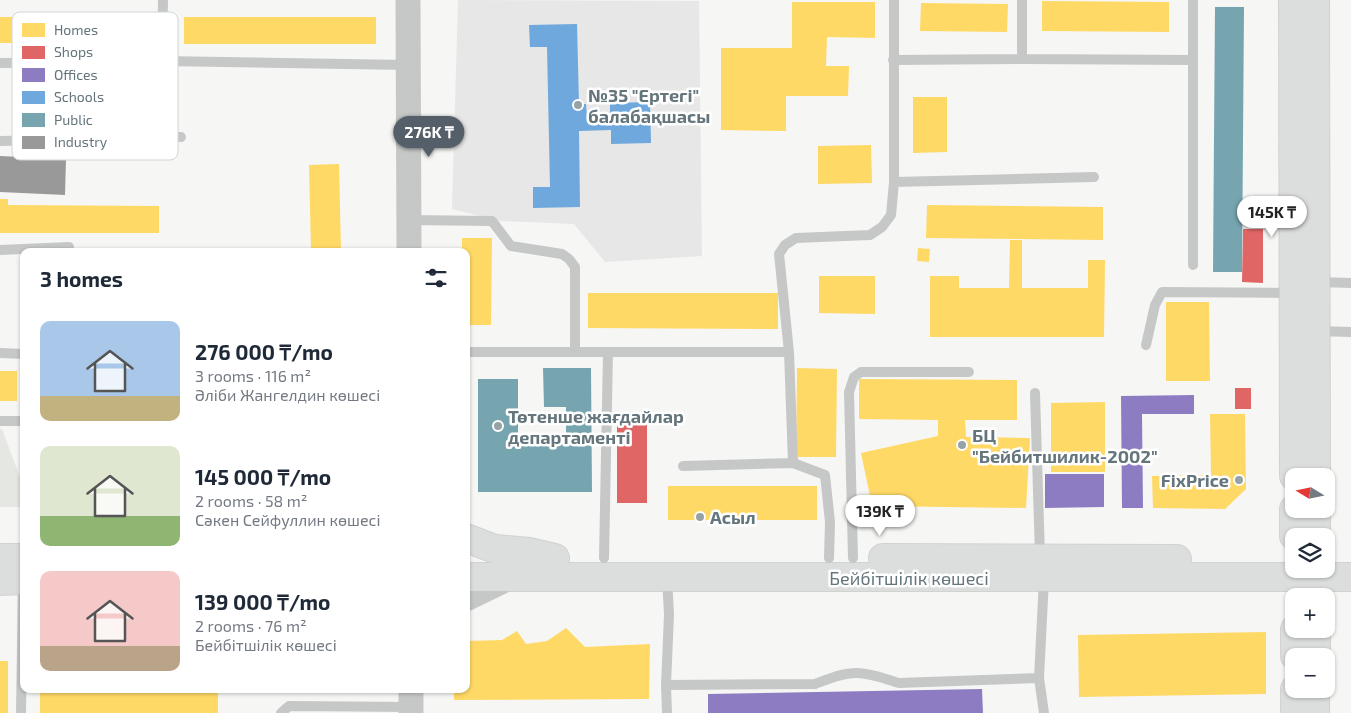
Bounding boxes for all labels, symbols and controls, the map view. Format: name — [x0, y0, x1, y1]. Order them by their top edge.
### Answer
legend — [12, 12, 178, 160]
text: Homes — [54, 21, 98, 38]
text: Shops — [54, 43, 93, 60]
text: Offices — [54, 66, 98, 83]
place label: №35 "Ертегі" балабақшасы — [588, 84, 710, 127]
text: Schools — [54, 88, 104, 105]
marker: №35 "Ертегі" балабақшасы — [572, 99, 584, 111]
text: Public — [54, 111, 93, 128]
pin: 276K ₸ — [388, 116, 470, 158]
text: 276K ₸ — [404, 122, 454, 141]
text: Industry — [54, 133, 108, 150]
pin: 145K ₸ — [1231, 196, 1313, 238]
text: 145K ₸ — [1248, 202, 1296, 221]
icon: filters — [422, 264, 450, 292]
text: 3 homes — [40, 266, 123, 291]
text: 276 000 ₸/mo — [195, 339, 333, 364]
icon: home — [80, 341, 140, 401]
text: 3 rooms · 116 m² — [195, 366, 311, 385]
text: Әліби Жангелдин көшесі — [195, 385, 380, 404]
place label: Төтенше жағдайлар департаменті — [508, 405, 684, 448]
marker: Төтенше жағдайлар департаменті — [492, 420, 504, 432]
place label: БЦ "Бейбитшилик-2002" — [972, 424, 1158, 467]
marker: БЦ "Бейбитшилик-2002" — [956, 439, 968, 451]
text: 145 000 ₸/mo — [195, 464, 331, 489]
icon: home — [80, 466, 140, 526]
north arrow — [1285, 468, 1335, 518]
map controls — [1285, 468, 1335, 698]
place label: FixPrice — [1161, 469, 1229, 491]
marker: FixPrice — [1233, 474, 1245, 486]
text: 2 rooms · 58 m² — [195, 491, 308, 510]
pin: 139K ₸ — [839, 494, 921, 537]
text: 139K ₸ — [856, 501, 904, 520]
place label: Асыл — [710, 506, 756, 528]
text: Сәкен Сейфуллин көшесі — [195, 510, 380, 529]
marker: Асыл — [694, 511, 706, 523]
button: layers — [1285, 528, 1335, 578]
street label: Бейбітшілік көшесі — [829, 567, 989, 589]
button: + — [1285, 588, 1335, 638]
text: 139 000 ₸/mo — [195, 589, 330, 614]
icon: home — [80, 591, 140, 651]
text: 2 rooms · 76 m² — [195, 616, 307, 635]
text: Бейбітшілік көшесі — [195, 635, 337, 654]
button: − — [1285, 648, 1335, 698]

